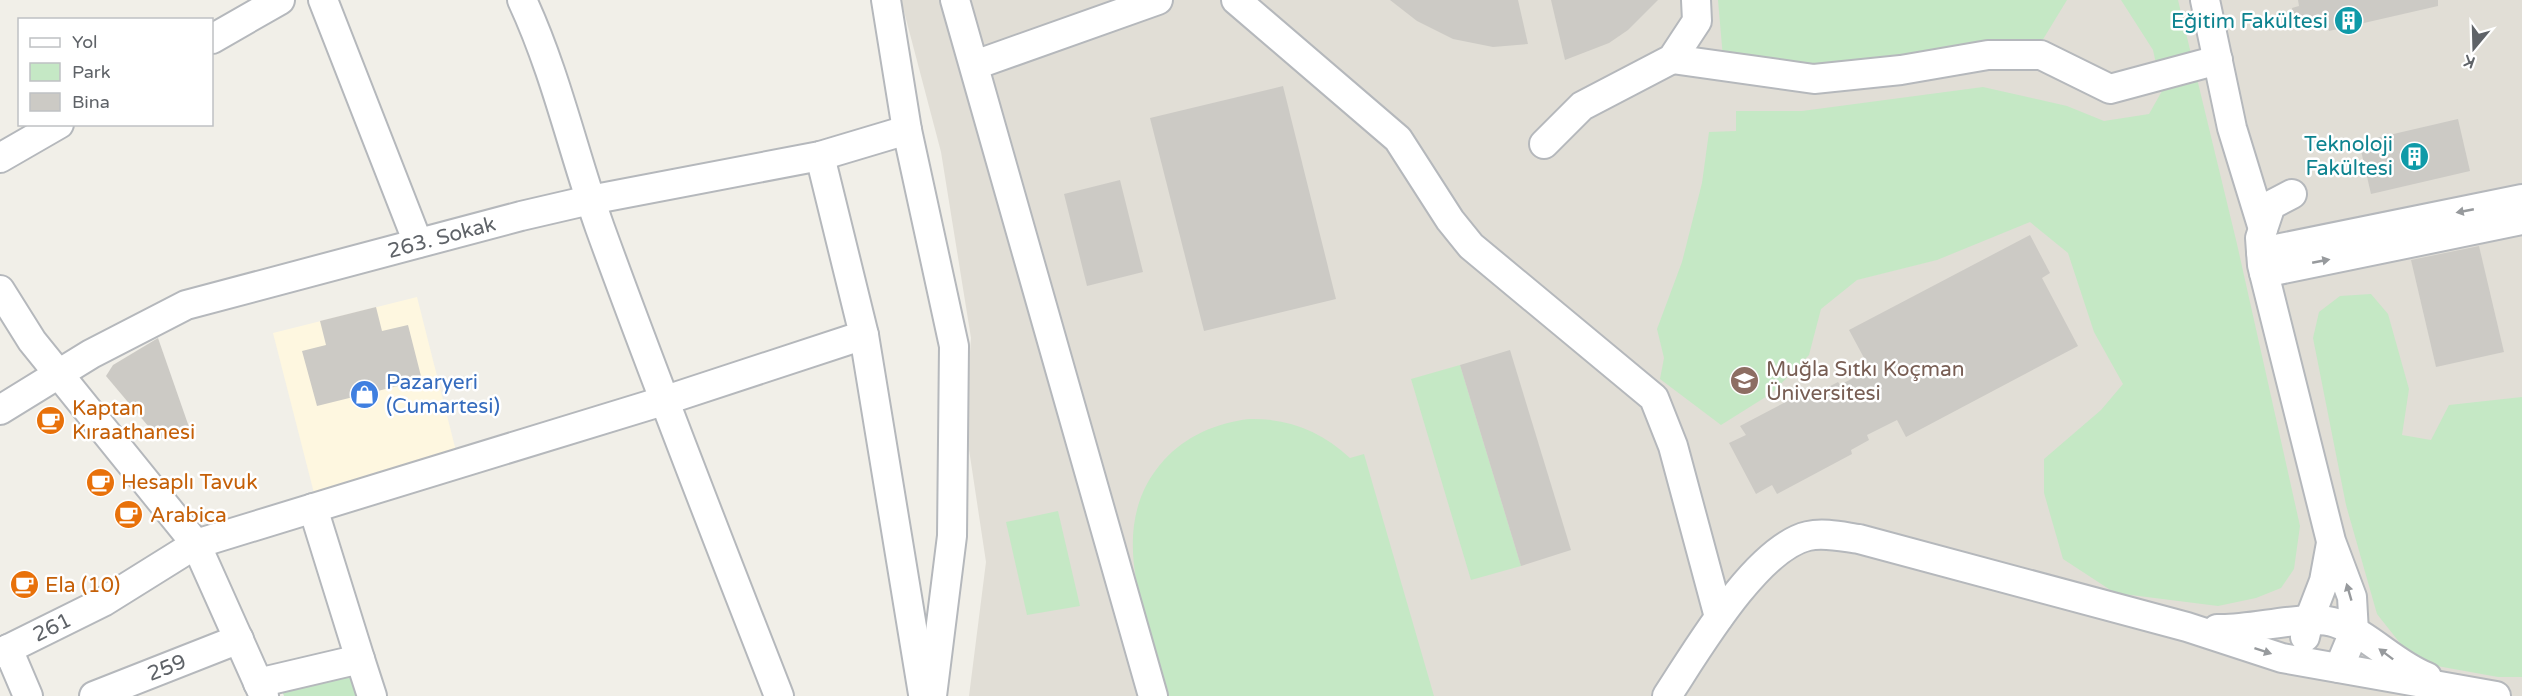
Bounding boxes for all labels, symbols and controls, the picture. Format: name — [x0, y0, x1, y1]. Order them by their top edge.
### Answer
building icon: Eğitim Fakültesi — [2333, 5, 2365, 37]
place label: Eğitim Fakültesi — [2171, 9, 2328, 34]
legend — [18, 18, 213, 126]
north arrow — [2444, 18, 2504, 78]
text: Yol — [72, 31, 98, 53]
text: K — [2461, 50, 2478, 72]
text: Park — [72, 61, 111, 83]
text: Bina — [72, 91, 110, 113]
place label: Teknoloji Fakültesi — [2304, 132, 2393, 181]
building icon: Teknoloji Fakültesi — [2398, 140, 2430, 172]
one-way arrow — [2455, 207, 2474, 216]
street label: 263. Sokak — [385, 211, 498, 264]
one-way arrow — [2312, 256, 2331, 265]
place label: Muğla Sıtkı Koçman Üniversitesi — [1766, 357, 1965, 406]
school or university icon: Muğla Sıtkı Koçman Üniversitesi — [1729, 365, 1761, 397]
place label: Pazaryeri (Cumartesi) — [386, 370, 500, 419]
shop icon: Pazaryeri (Cumartesi) — [349, 378, 381, 410]
place label: Kaptan Kıraathanesi — [72, 396, 195, 445]
cafe icon: Kaptan Kıraathanesi — [35, 404, 67, 436]
cafe icon: Hesaplı Tavuk — [84, 466, 116, 498]
place label: Hesaplı Tavuk — [121, 470, 258, 495]
cafe icon: Arabica — [113, 499, 145, 531]
place label: Arabica — [150, 503, 227, 528]
cafe icon: Ela (10) — [8, 569, 40, 601]
place label: Ela (10) — [45, 573, 120, 598]
one-way arrow — [2344, 583, 2354, 601]
street label: 261 — [29, 608, 75, 648]
one-way arrow — [2254, 647, 2272, 657]
one-way arrow — [2379, 648, 2394, 660]
street label: 259 — [144, 649, 190, 687]

